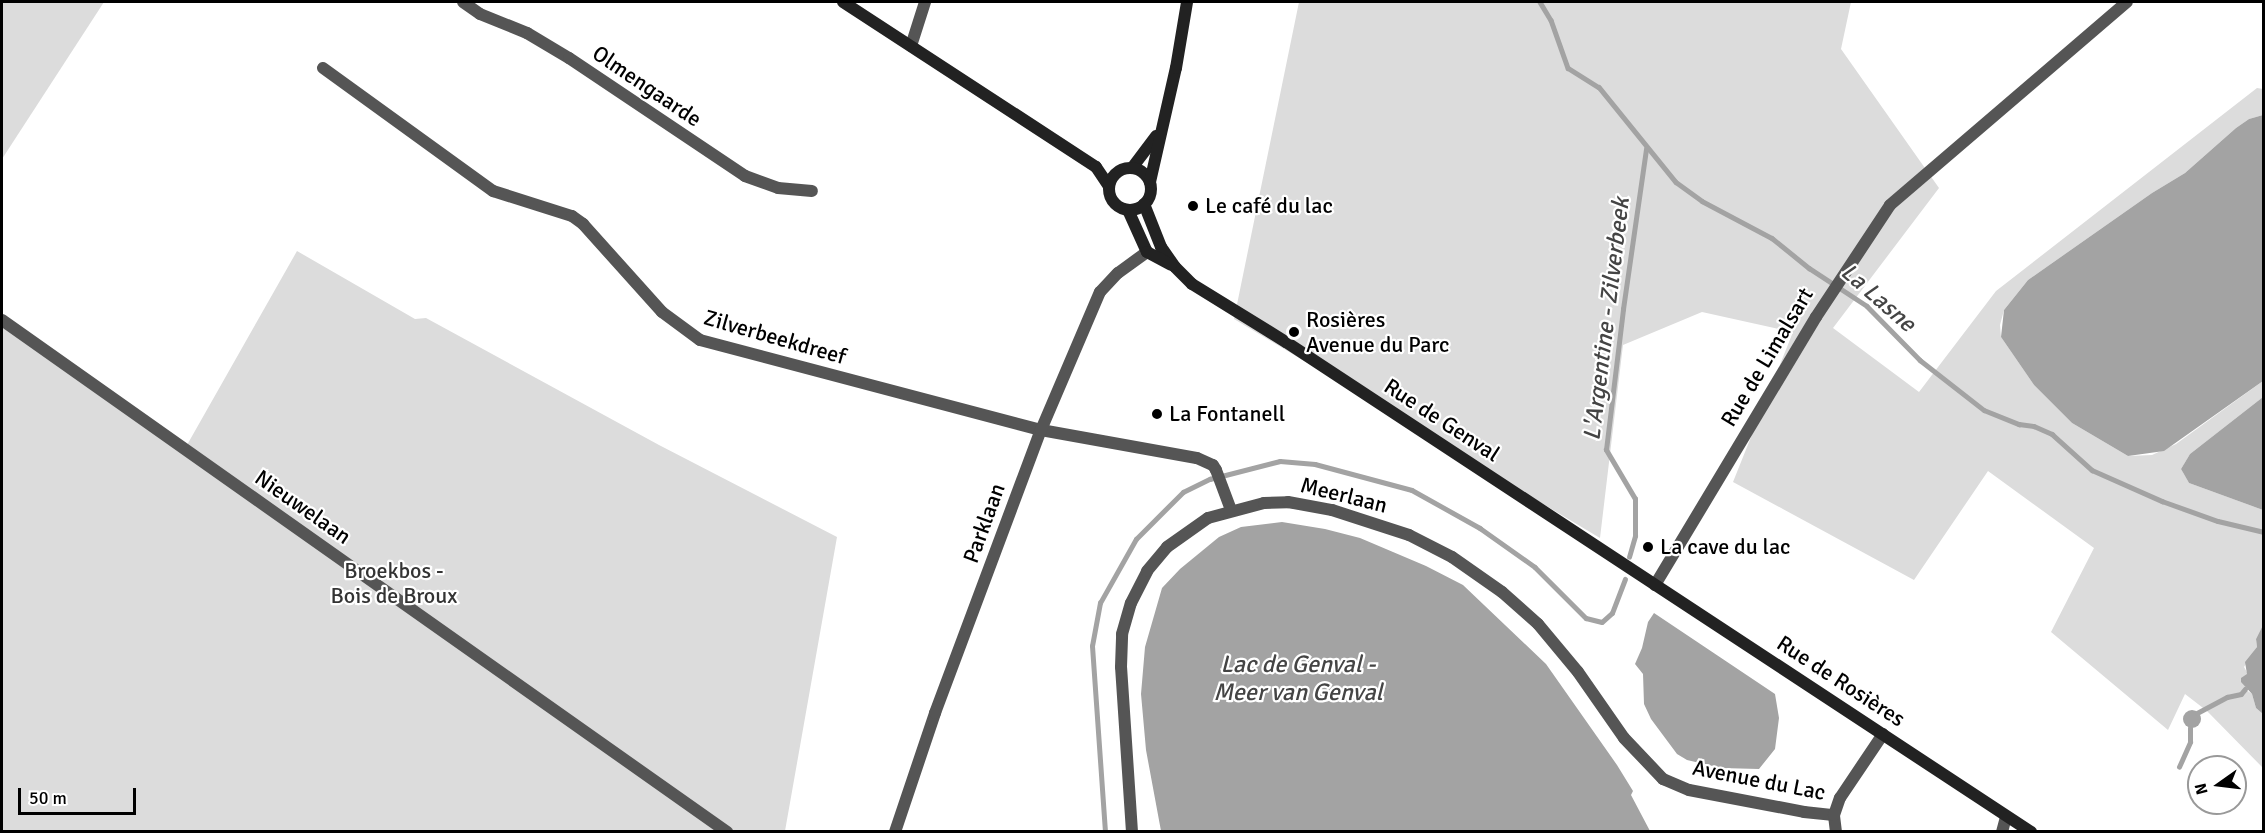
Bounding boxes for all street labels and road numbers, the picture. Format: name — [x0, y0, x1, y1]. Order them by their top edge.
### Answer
street label: Olmengaarde — [587, 40, 707, 132]
street label: Rue de Limalsart — [1715, 283, 1819, 431]
street label: Zilverbeekdreef — [701, 304, 849, 370]
street label: Rue de Genval — [1379, 373, 1505, 467]
street label: Nieuwelaan — [250, 464, 356, 550]
street label: Meerlaan — [1298, 471, 1390, 519]
street label: Parklaan — [957, 480, 1011, 566]
street label: Rue de Rosières — [1772, 630, 1910, 732]
street label: Avenue du Lac — [1690, 754, 1828, 806]

